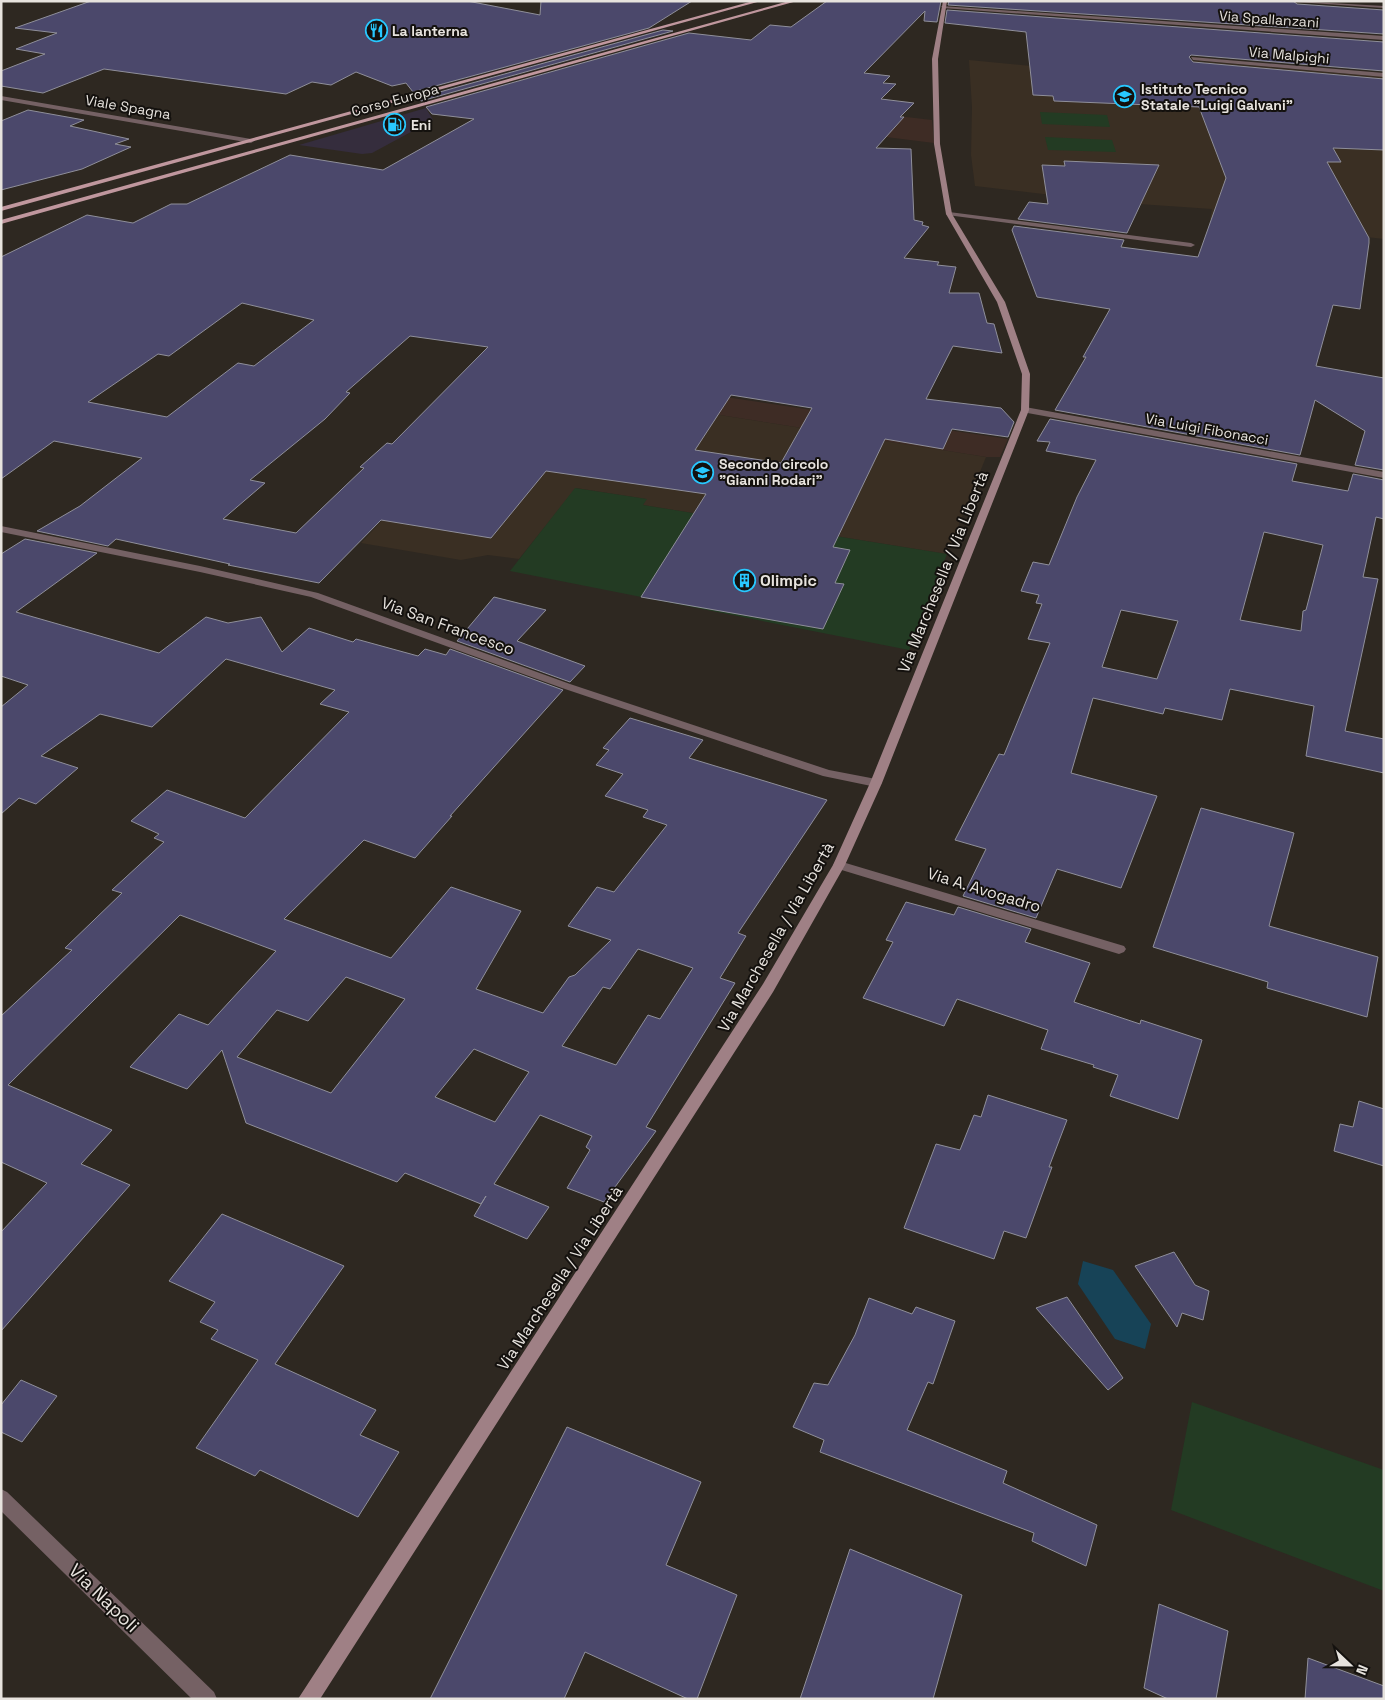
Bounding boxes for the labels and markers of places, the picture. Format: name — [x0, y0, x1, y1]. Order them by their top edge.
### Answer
restaurant icon: La lanterna — [364, 19, 388, 43]
place label: La lanterna — [392, 22, 468, 40]
place label: Istituto Tecnico Statale "Luigi Galvani" — [1141, 80, 1293, 114]
school or university icon: Istituto Tecnico Statale "Luigi Galvani" — [1113, 85, 1137, 109]
fuel station icon: Eni — [383, 113, 407, 137]
place label: Eni — [411, 116, 431, 134]
place label: Secondo circolo "Gianni Rodari" — [719, 455, 828, 489]
school or university icon: Secondo circolo "Gianni Rodari" — [691, 460, 715, 484]
building icon: Olimpic — [732, 568, 756, 592]
place label: Olimpic — [760, 570, 817, 591]

